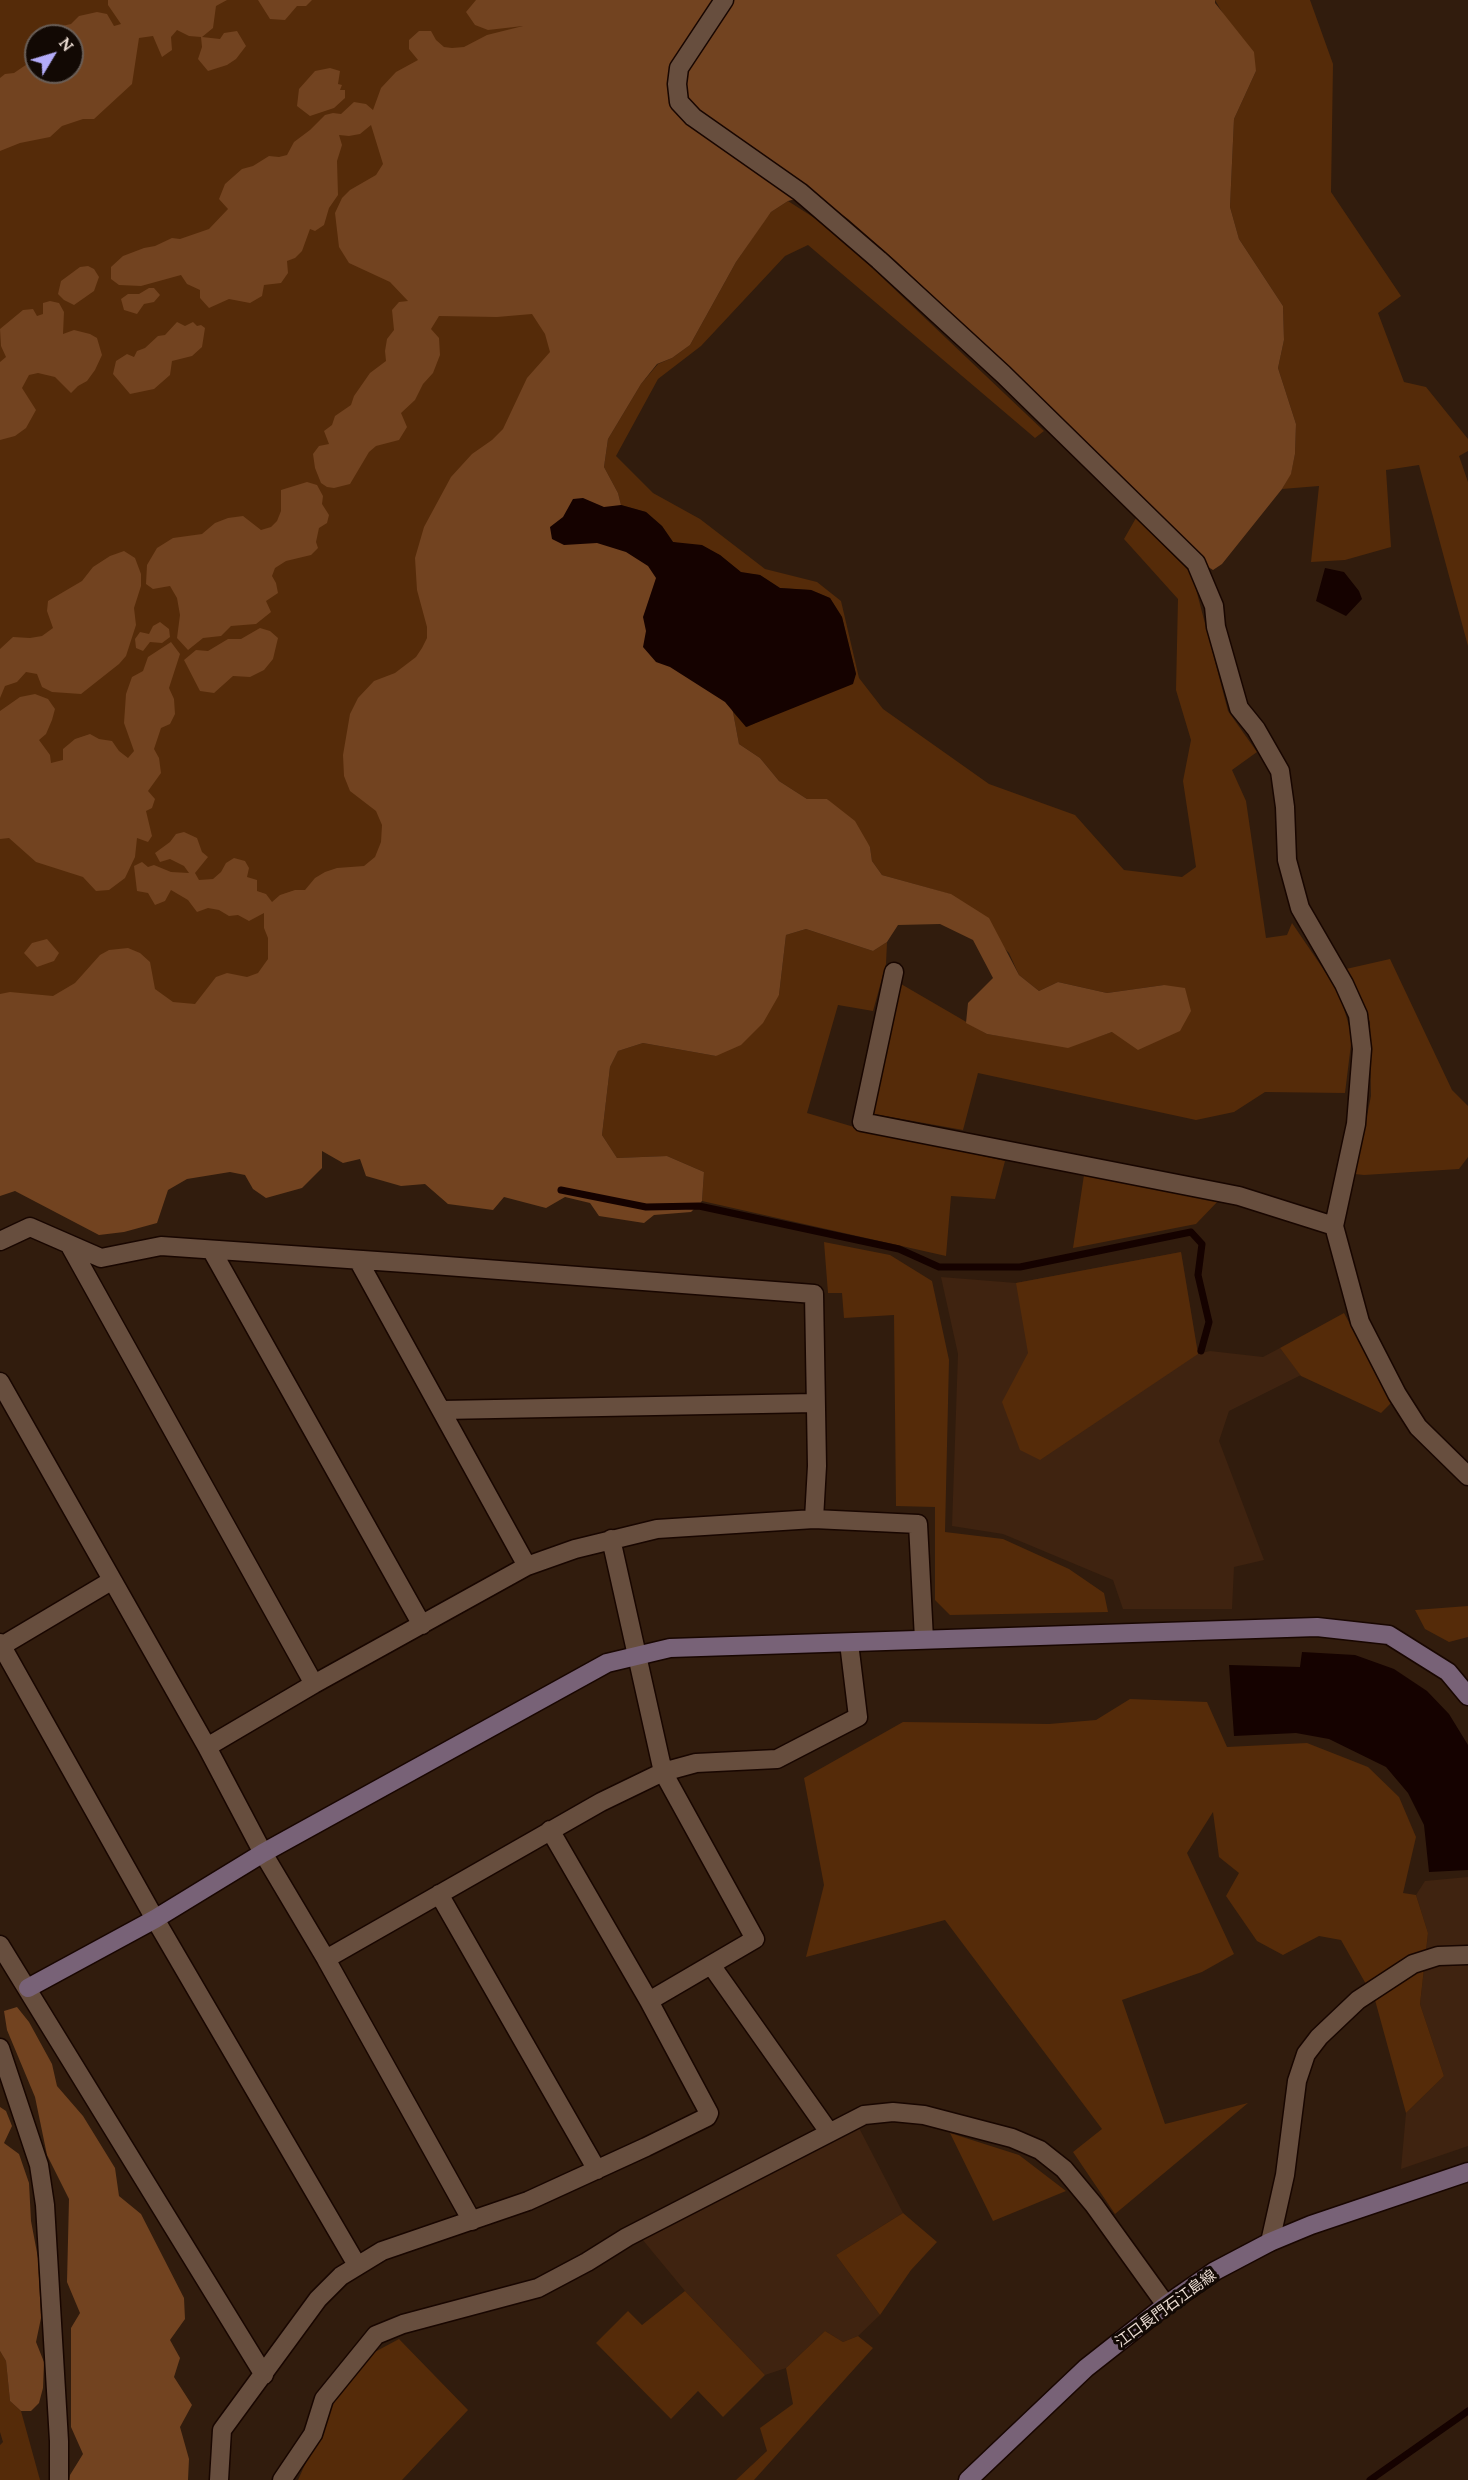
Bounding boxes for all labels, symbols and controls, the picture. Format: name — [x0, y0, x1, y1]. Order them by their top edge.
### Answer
north arrow — [24, 24, 84, 84]
text: N — [55, 33, 78, 55]
street label: 江口長門石江島線 — [1112, 2266, 1220, 2352]

